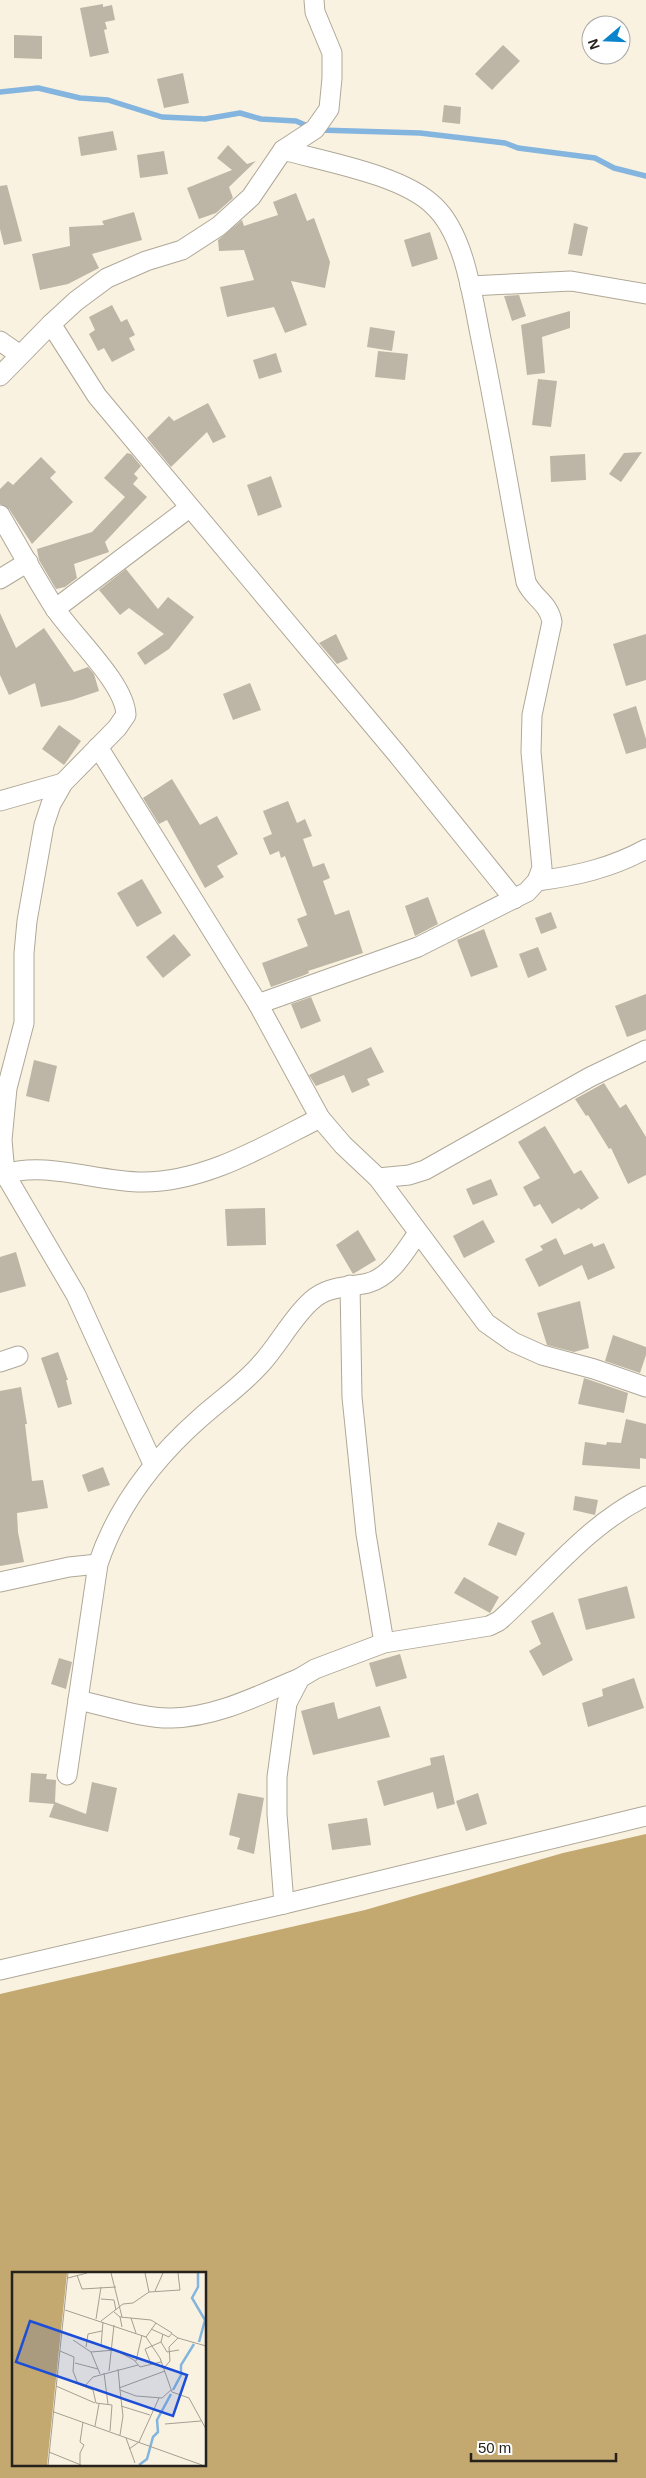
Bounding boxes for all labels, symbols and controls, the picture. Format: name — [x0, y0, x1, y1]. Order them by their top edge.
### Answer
north arrow — [581, 15, 631, 65]
text: N — [584, 37, 603, 52]
inset map — [12, 2272, 206, 2466]
scale bar — [471, 2430, 616, 2462]
text: 50 m — [478, 2439, 511, 2456]

